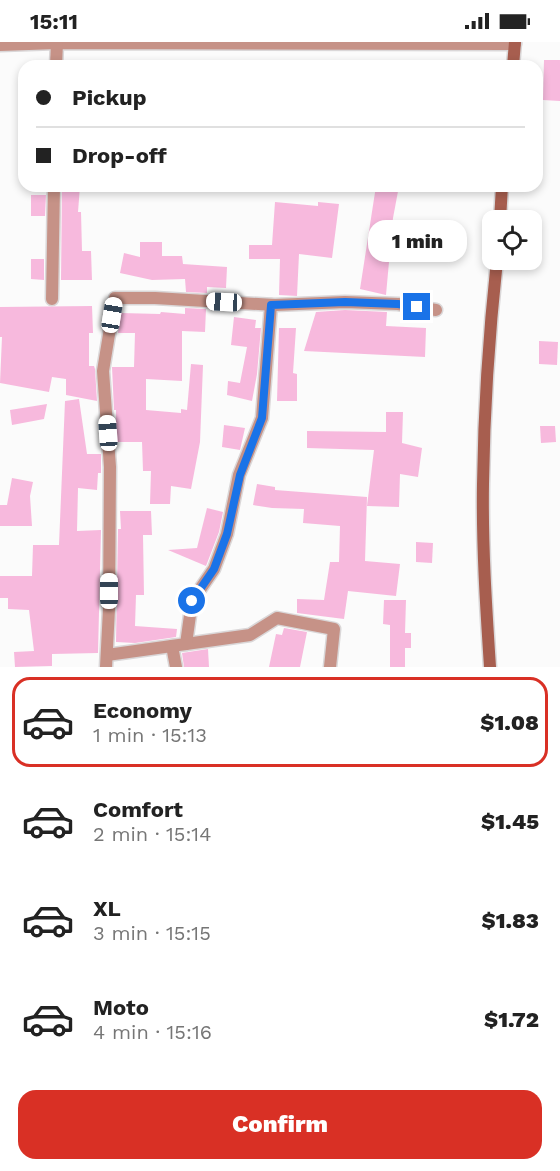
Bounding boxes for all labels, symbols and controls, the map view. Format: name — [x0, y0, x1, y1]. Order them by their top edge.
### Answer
text: 15:11 — [30, 9, 78, 34]
text: Pickup — [72, 85, 147, 110]
text: Drop-off — [72, 143, 167, 168]
map controls — [482, 210, 542, 270]
button: locate — [482, 210, 542, 270]
callout: 1 min — [368, 220, 466, 262]
text: 1 min — [392, 229, 443, 253]
car — [206, 292, 242, 312]
route end — [403, 293, 430, 320]
car — [100, 296, 124, 334]
car — [98, 414, 118, 452]
car — [100, 573, 118, 609]
route start — [178, 587, 205, 614]
icon: car — [21, 695, 75, 749]
text: Economy — [93, 698, 192, 723]
text: $1.08 — [480, 710, 539, 735]
text: 1 min · 15:13 — [93, 723, 207, 747]
icon: car — [21, 794, 75, 848]
text: Comfort — [93, 797, 183, 822]
text: $1.45 — [481, 809, 539, 834]
text: 2 min · 15:14 — [93, 822, 211, 846]
icon: car — [21, 893, 75, 947]
text: XL — [93, 896, 121, 921]
text: $1.83 — [481, 908, 539, 933]
text: 3 min · 15:15 — [93, 921, 211, 945]
icon: car — [21, 992, 75, 1046]
text: Moto — [93, 995, 149, 1020]
text: $1.72 — [484, 1007, 539, 1032]
text: 4 min · 15:16 — [93, 1020, 212, 1044]
button: Confirm — [18, 1090, 542, 1159]

